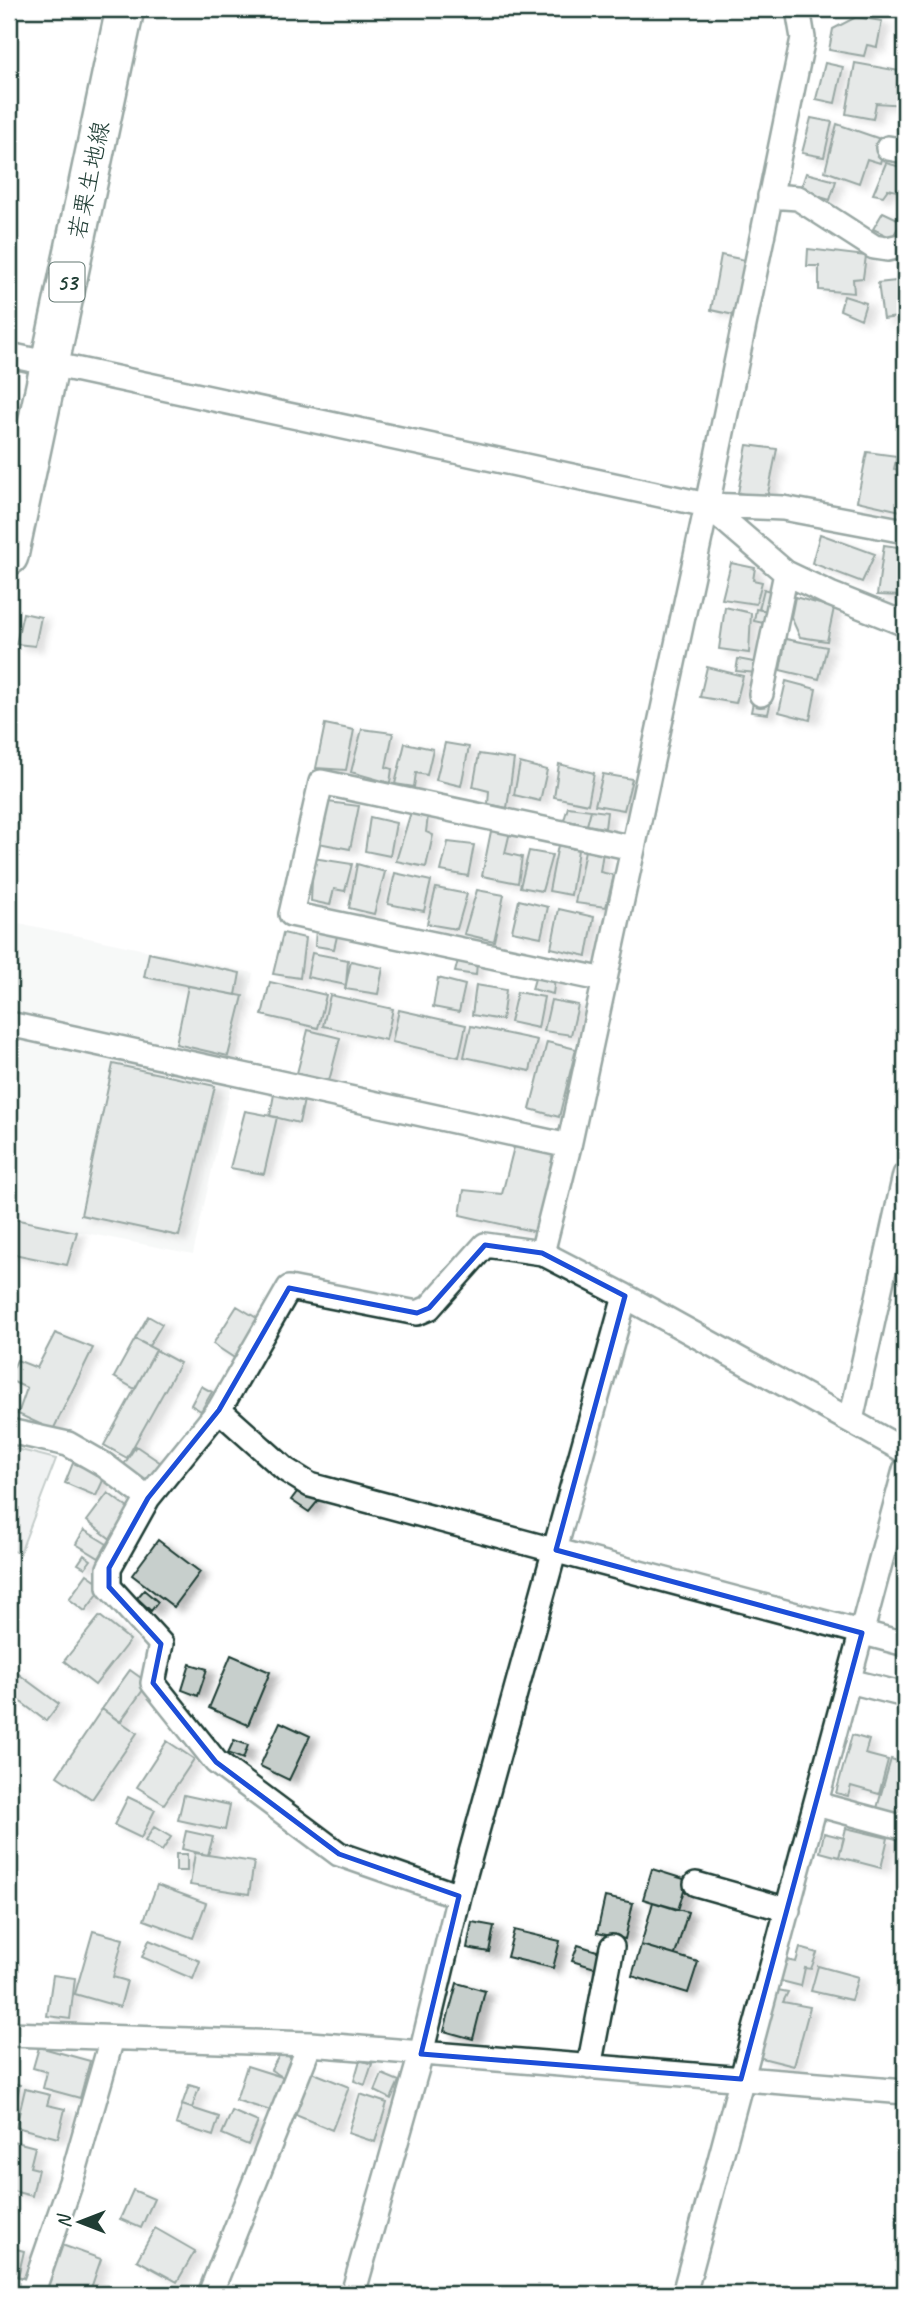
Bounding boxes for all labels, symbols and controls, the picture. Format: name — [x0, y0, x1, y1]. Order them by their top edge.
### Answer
street label: 若栗生地線 — [62, 118, 116, 242]
road number: 53 — [50, 262, 84, 302]
north arrow — [46, 2188, 116, 2258]
text: N — [52, 2213, 76, 2228]

